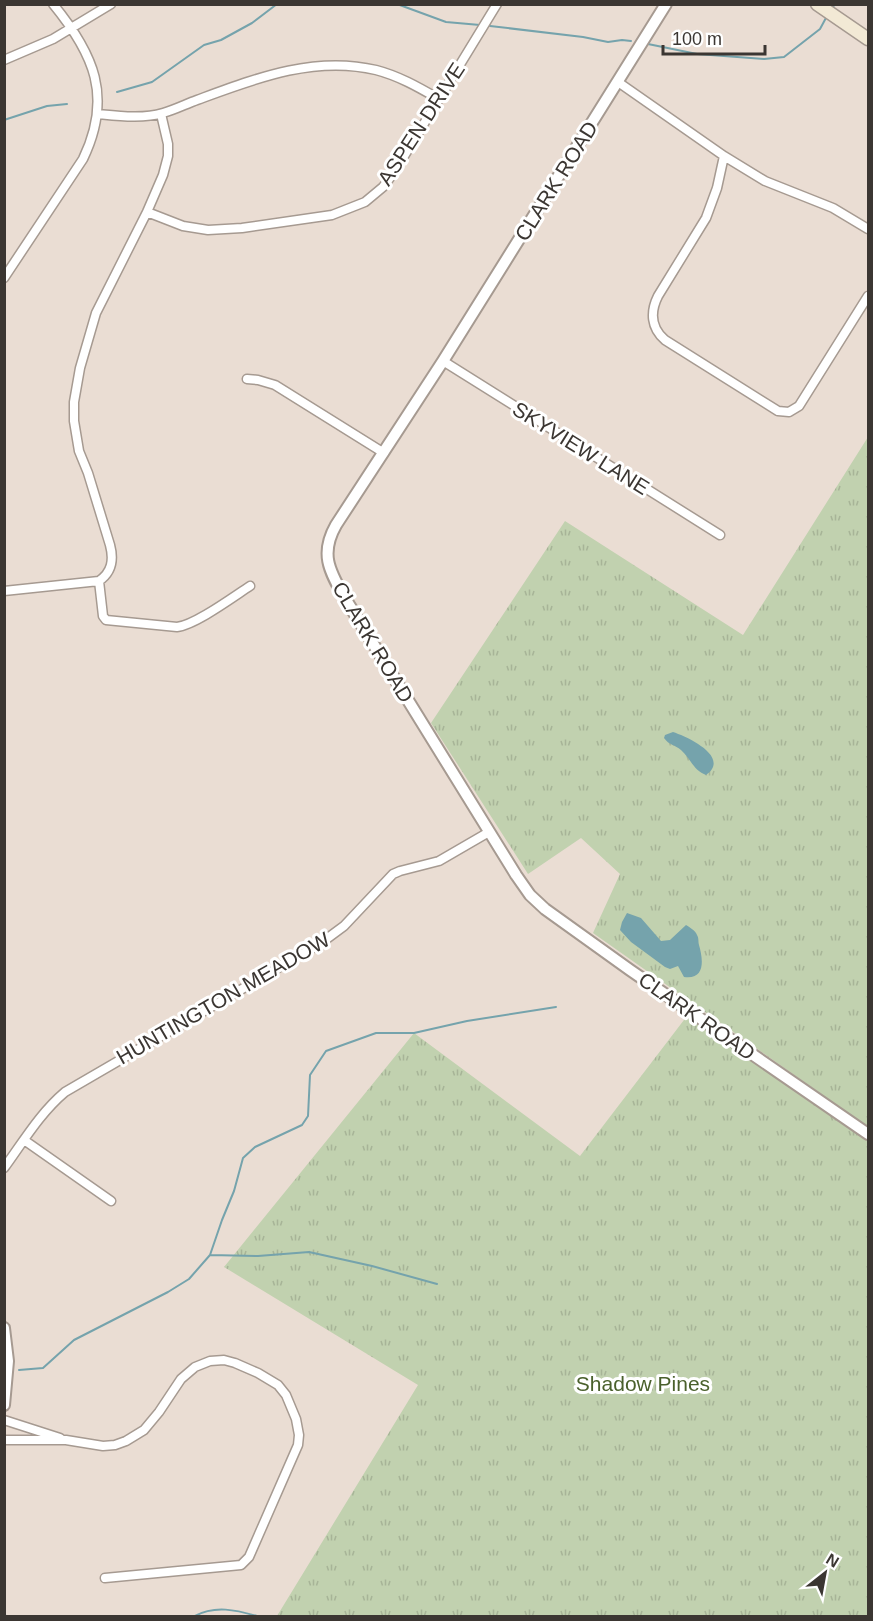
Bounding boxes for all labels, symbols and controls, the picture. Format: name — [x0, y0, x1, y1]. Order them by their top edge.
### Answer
scale bar — [663, 18, 765, 56]
text: 100 m — [672, 29, 722, 49]
street label: ASPEN DRIVE — [373, 59, 469, 189]
street label: CLARK ROAD — [510, 117, 602, 245]
street label: SKYVIEW LANE — [509, 397, 653, 499]
street label: CLARK ROAD — [328, 578, 418, 706]
street label: HUNTINGTON MEADOW — [112, 927, 334, 1069]
street label: CLARK ROAD — [634, 967, 760, 1065]
park label: Shadow Pines — [576, 1372, 710, 1395]
north arrow — [795, 1543, 855, 1603]
text: N — [823, 1550, 842, 1571]

